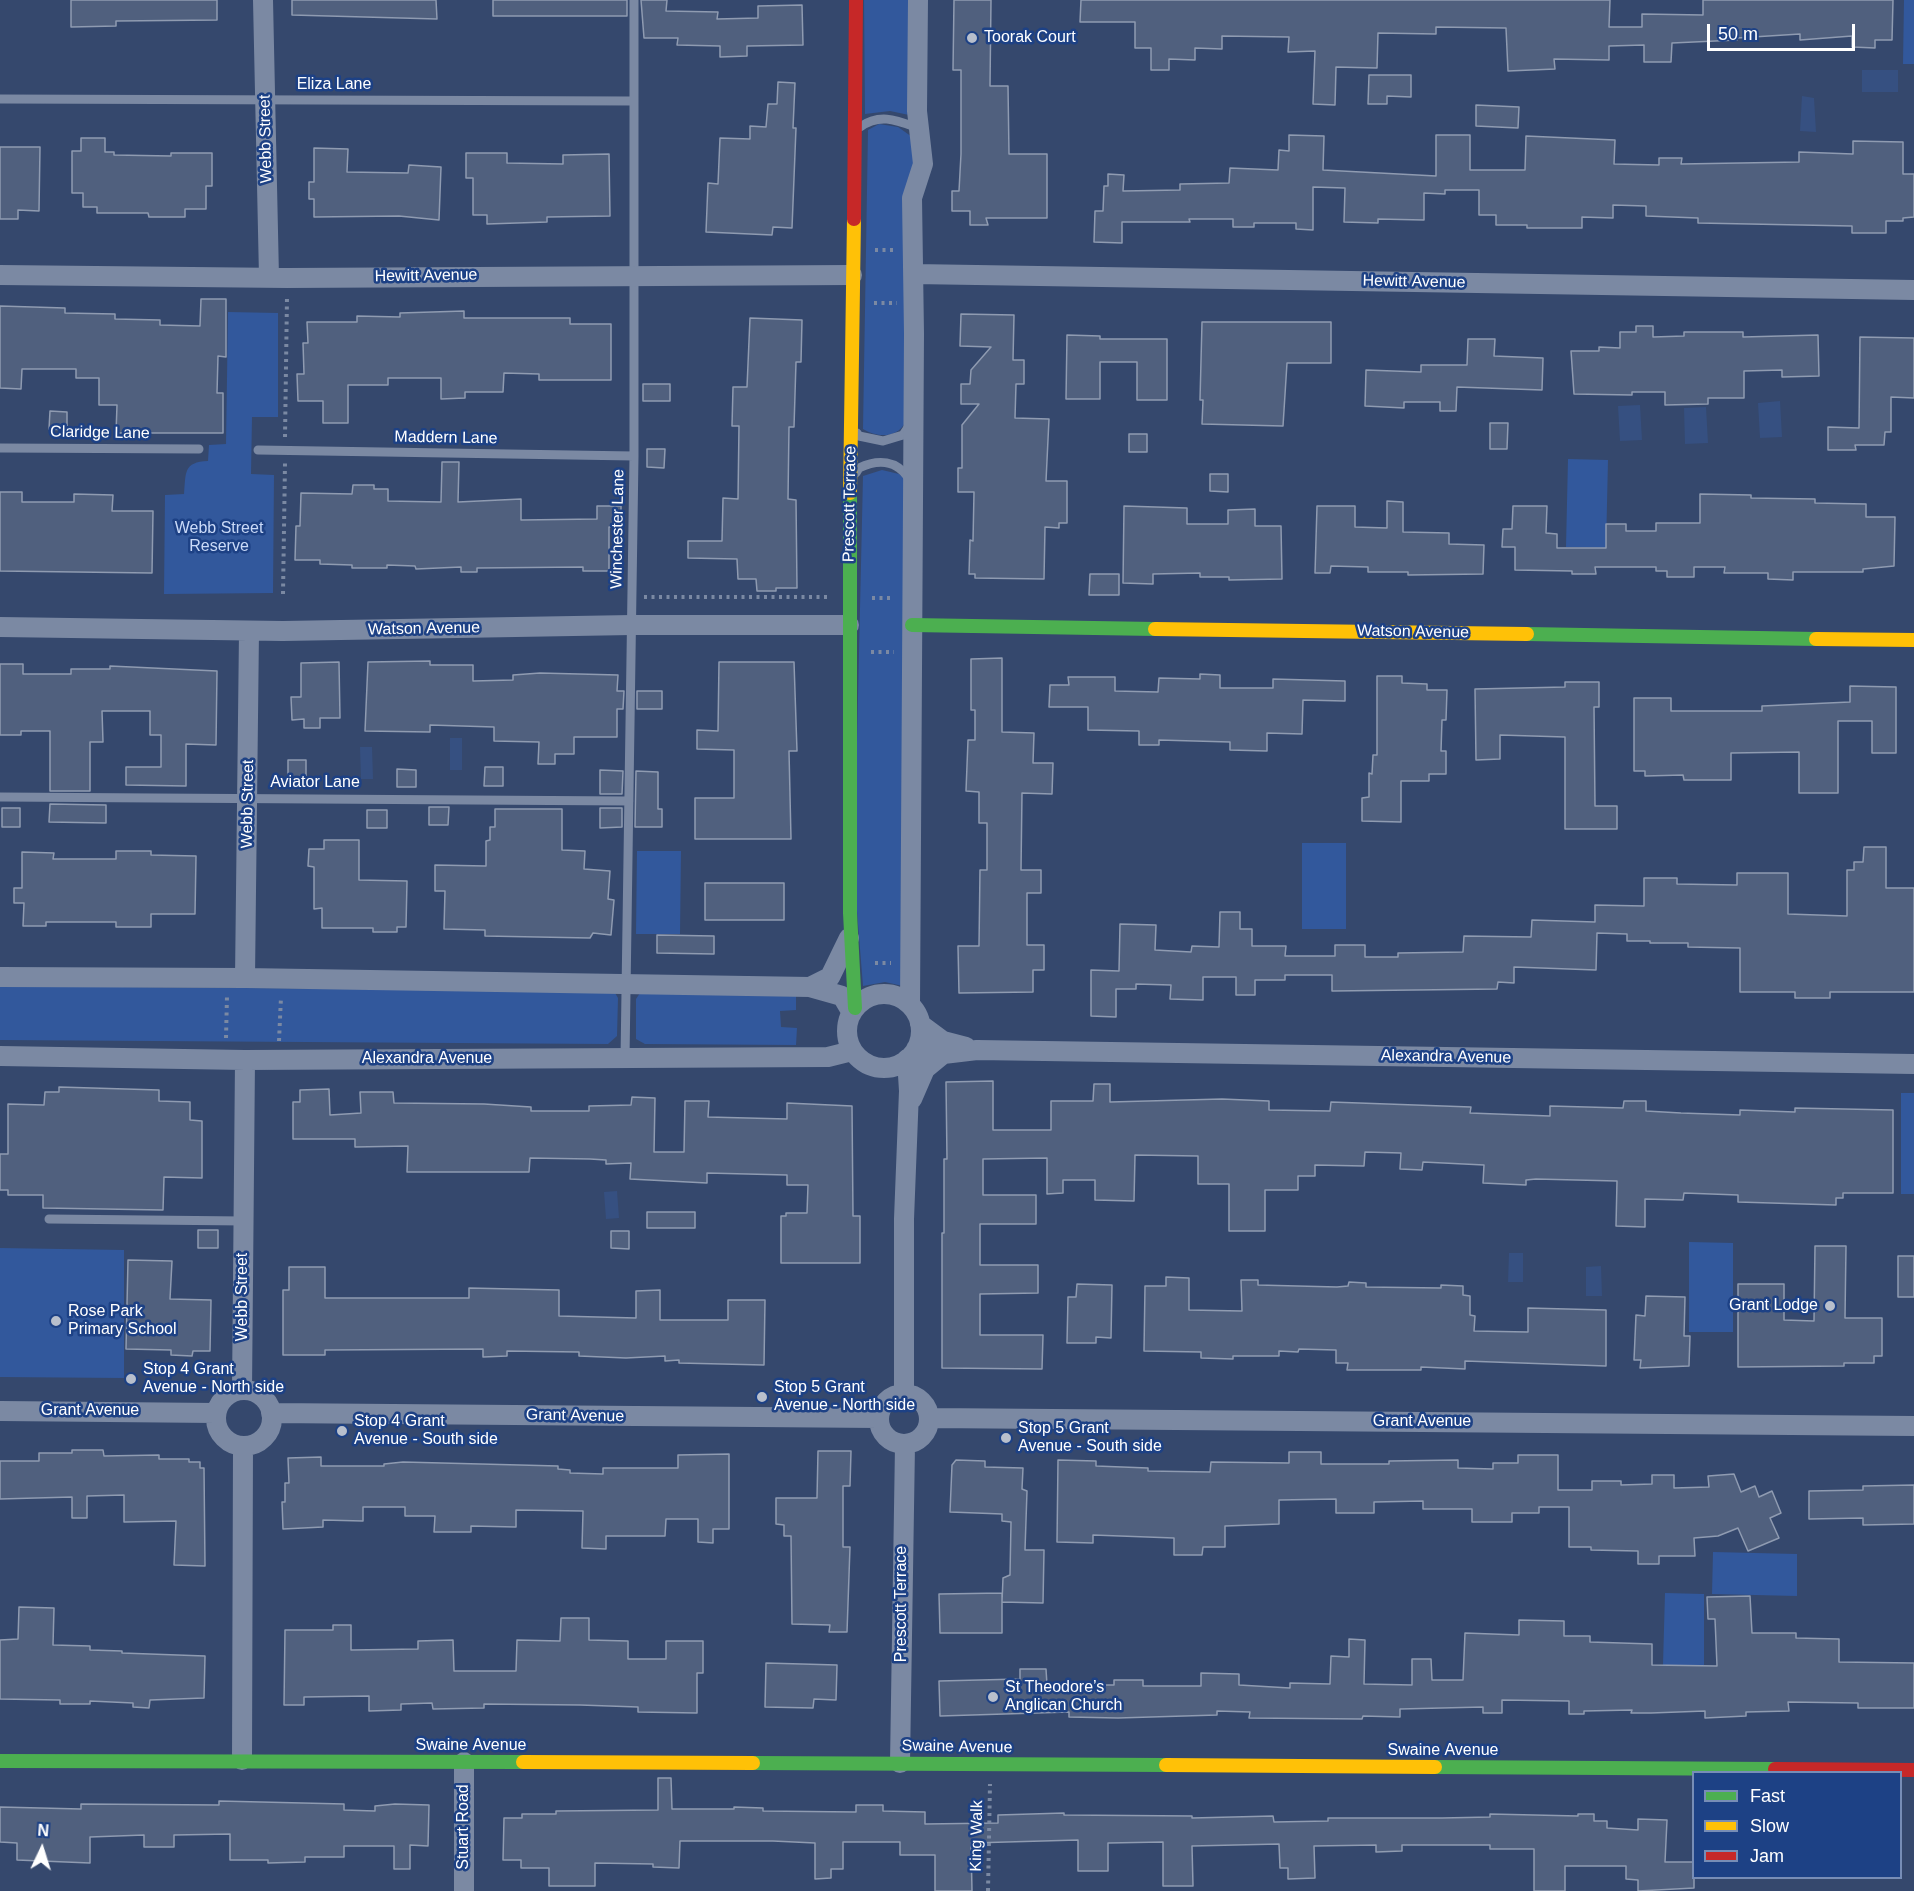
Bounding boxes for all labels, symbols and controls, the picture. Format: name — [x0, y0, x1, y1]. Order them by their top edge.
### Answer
scale bar — [1710, 12, 1858, 50]
text: 50 m — [1718, 24, 1758, 44]
place label: Toorak Court — [984, 28, 1076, 48]
marker: Toorak Court — [965, 31, 979, 45]
street label: Eliza Lane — [297, 75, 371, 95]
street label: Webb Street — [256, 95, 276, 183]
street label: Hewitt Avenue — [374, 266, 478, 286]
street label: Hewitt Avenue — [1362, 272, 1466, 292]
street label: Claridge Lane — [50, 423, 150, 443]
street label: Maddern Lane — [394, 428, 498, 448]
street label: Prescott Terrace — [839, 446, 861, 562]
street label: Winchester Lane — [607, 469, 629, 589]
park label: Webb Street Reserve — [175, 519, 263, 557]
street label: Watson Avenue — [368, 618, 480, 640]
street label: Watson Avenue — [1357, 621, 1469, 643]
street label: Webb Street — [238, 760, 258, 848]
street label: Aviator Lane — [270, 773, 360, 793]
street label: Alexandra Avenue — [1381, 1046, 1511, 1068]
street label: Alexandra Avenue — [362, 1049, 492, 1069]
street label: Webb Street — [233, 1253, 253, 1341]
place label: Grant Lodge — [1729, 1296, 1818, 1316]
marker: Grant Lodge — [1823, 1299, 1837, 1313]
place label: Rose Park Primary School — [68, 1302, 176, 1340]
marker: Rose Park Primary School — [49, 1314, 63, 1328]
place label: Stop 4 Grant Avenue - North side — [143, 1360, 284, 1398]
marker: Stop 4 Grant Avenue - North side — [124, 1372, 138, 1386]
place label: Stop 5 Grant Avenue - North side — [774, 1378, 915, 1416]
marker: Stop 5 Grant Avenue - North side — [755, 1390, 769, 1404]
street label: Grant Avenue — [41, 1401, 139, 1421]
street label: Grant Avenue — [526, 1406, 624, 1426]
place label: Stop 4 Grant Avenue - South side — [354, 1412, 498, 1450]
street label: Grant Avenue — [1373, 1412, 1471, 1432]
place label: Stop 5 Grant Avenue - South side — [1018, 1419, 1162, 1457]
marker: Stop 4 Grant Avenue - South side — [335, 1424, 349, 1438]
marker: Stop 5 Grant Avenue - South side — [999, 1431, 1013, 1445]
street label: Prescott Terrace — [892, 1546, 912, 1662]
place label: St Theodore’s Anglican Church — [1005, 1678, 1122, 1716]
marker: St Theodore’s Anglican Church — [986, 1690, 1000, 1704]
street label: Swaine Avenue — [416, 1736, 526, 1756]
street label: Swaine Avenue — [901, 1736, 1013, 1758]
street label: Swaine Avenue — [1388, 1741, 1498, 1761]
legend — [1692, 1771, 1902, 1879]
street label: Stuart Road — [454, 1784, 474, 1870]
text: Fast — [1750, 1786, 1785, 1806]
street label: King Walk — [967, 1800, 987, 1872]
text: Slow — [1750, 1816, 1789, 1836]
north arrow — [12, 1819, 72, 1879]
text: N — [37, 1822, 50, 1839]
text: Jam — [1750, 1846, 1784, 1866]

